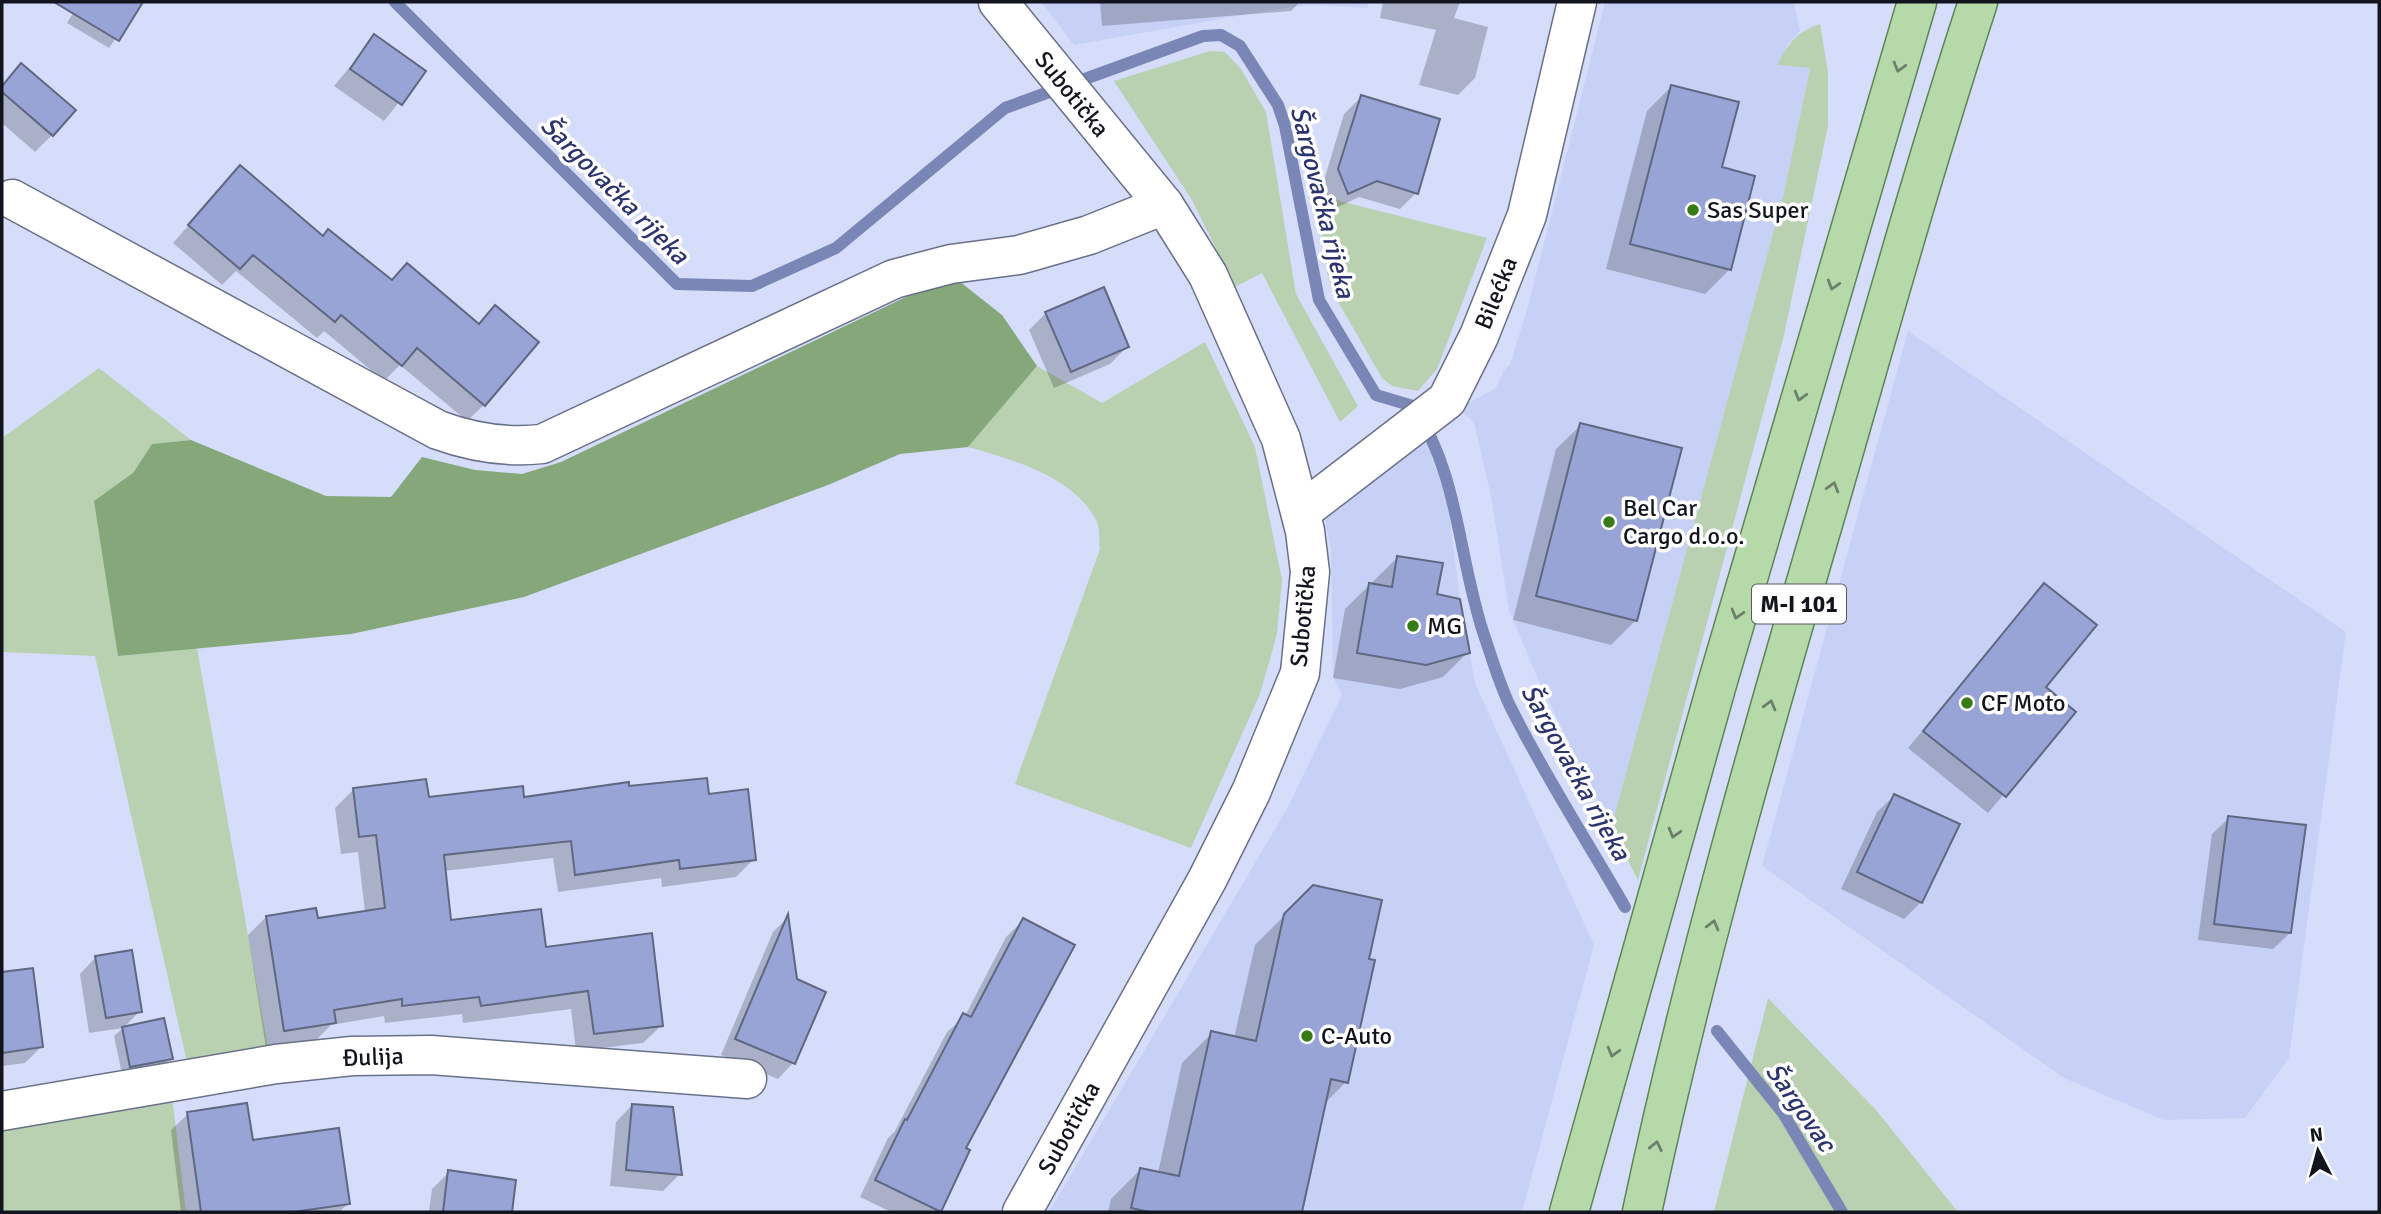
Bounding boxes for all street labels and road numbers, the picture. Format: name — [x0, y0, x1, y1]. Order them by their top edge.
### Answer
street label: Subotička — [1028, 45, 1116, 143]
street label: Bilećka — [1468, 252, 1524, 334]
street label: Subotička — [1284, 564, 1322, 668]
road number: M-I 101 — [1752, 584, 1846, 624]
street label: Đulija — [342, 1041, 404, 1073]
street label: Subotička — [1031, 1076, 1107, 1180]

